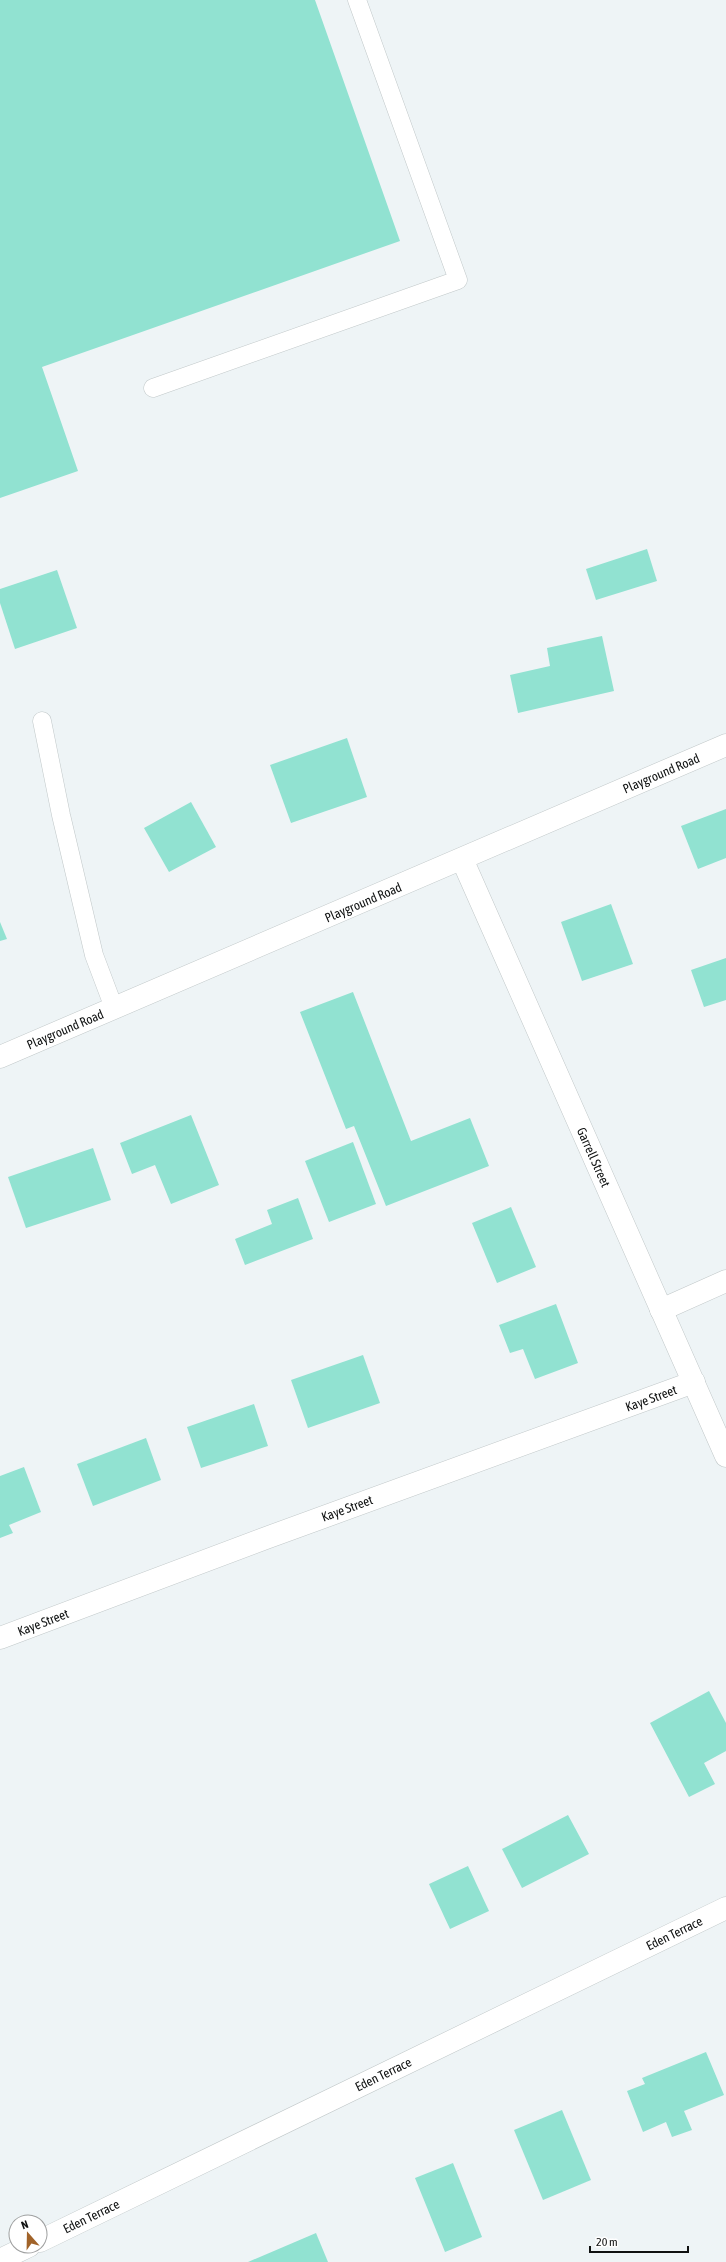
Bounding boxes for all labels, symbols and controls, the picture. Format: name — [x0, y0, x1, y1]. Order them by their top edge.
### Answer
street label: Playground Road — [620, 751, 702, 796]
street label: Playground Road — [322, 880, 404, 925]
street label: Playground Road — [24, 1007, 106, 1052]
street label: Garrell Street — [574, 1125, 613, 1190]
street label: Kaye Street — [623, 1382, 679, 1415]
street label: Kaye Street — [319, 1492, 375, 1525]
street label: Kaye Street — [15, 1606, 71, 1639]
street label: Eden Terrace — [644, 1913, 705, 1953]
street label: Eden Terrace — [353, 2054, 414, 2094]
street label: Eden Terrace — [61, 2196, 122, 2236]
north arrow — [8, 2214, 48, 2254]
text: N — [19, 2218, 30, 2231]
scale bar — [590, 2228, 688, 2254]
text: 20 m — [596, 2235, 618, 2249]

